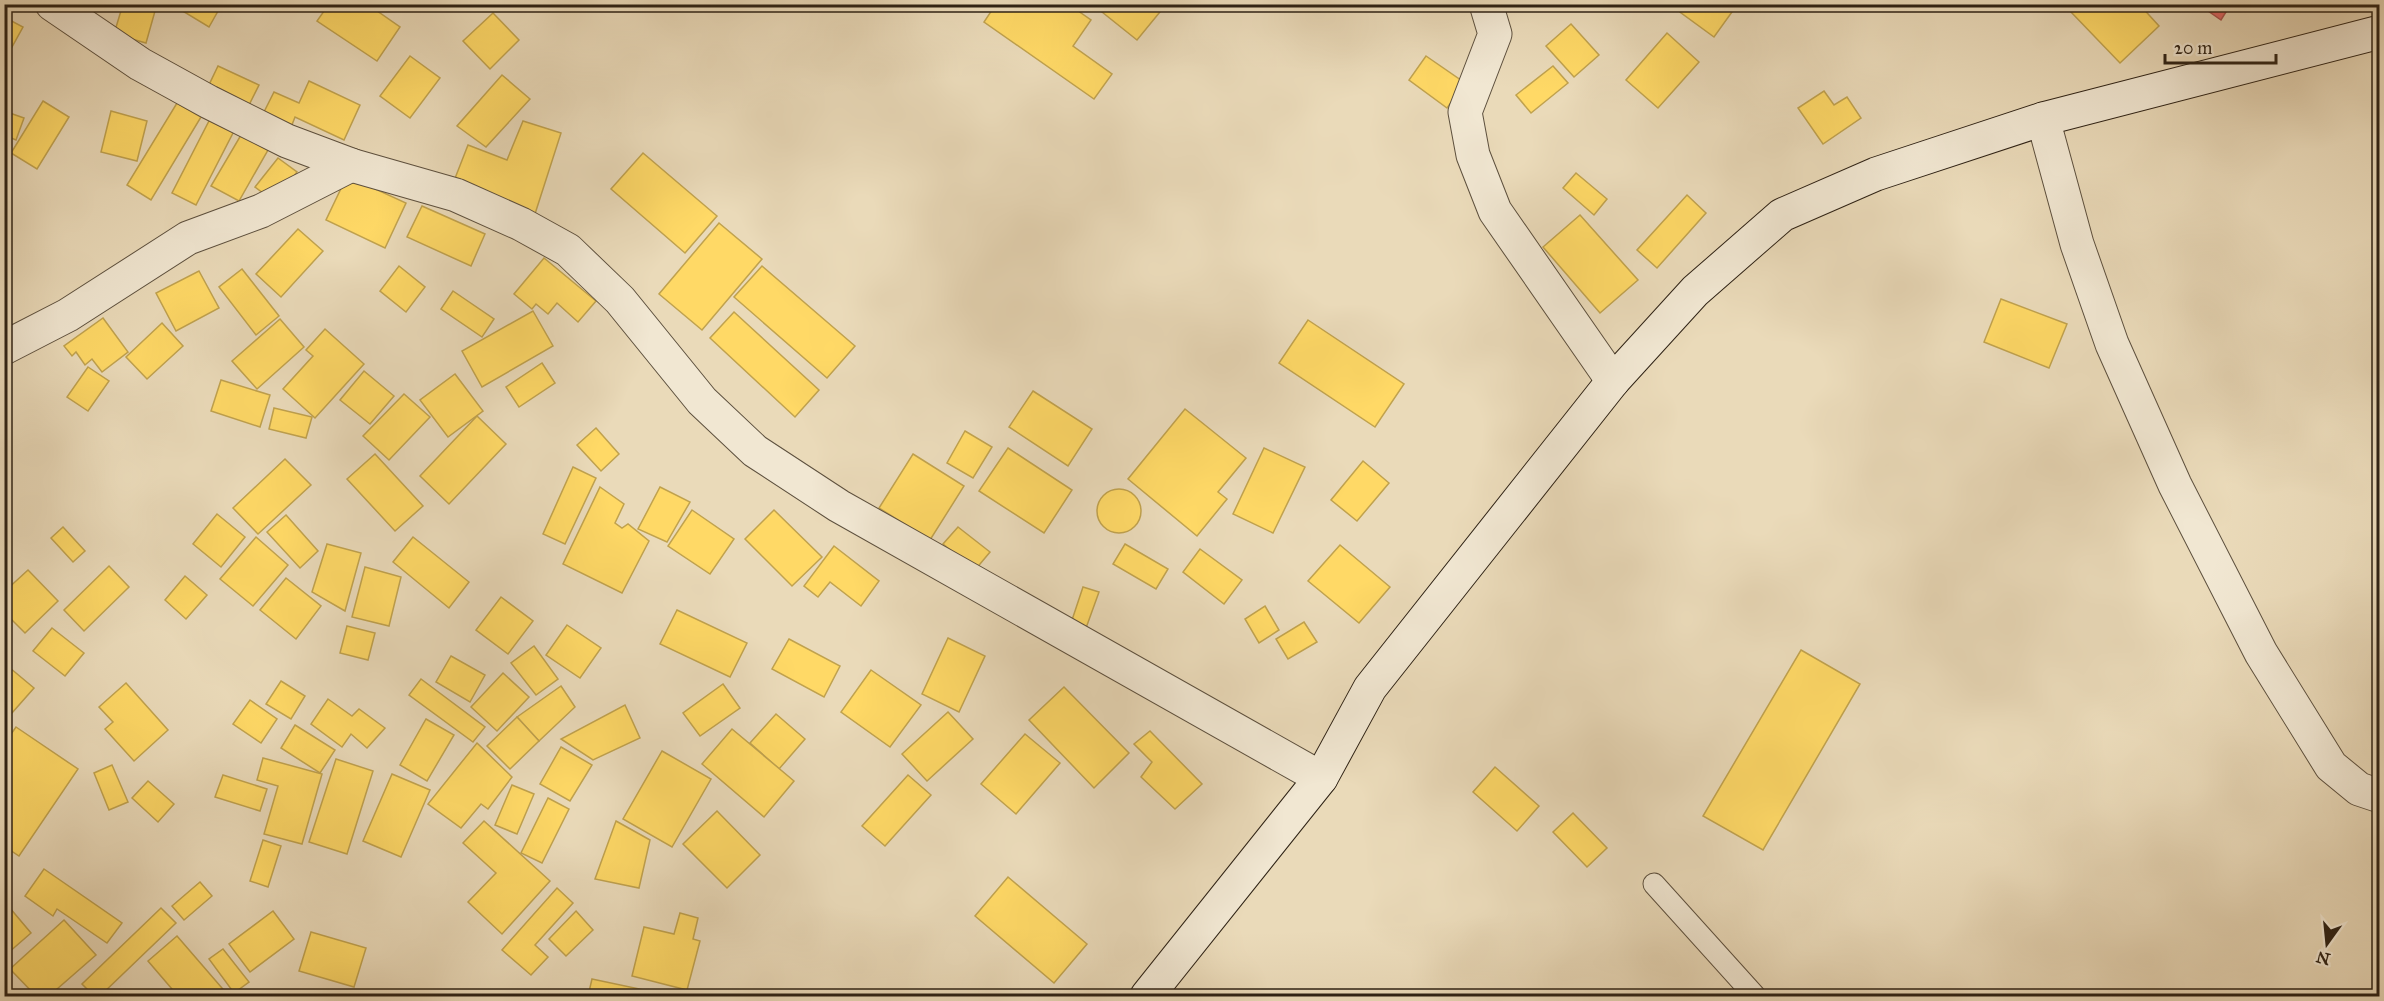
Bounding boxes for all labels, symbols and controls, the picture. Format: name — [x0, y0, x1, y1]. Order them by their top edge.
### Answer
scale bar — [2165, 27, 2276, 65]
text: 20 m — [2174, 37, 2212, 59]
north arrow — [2297, 914, 2357, 974]
text: N — [2314, 947, 2332, 969]

